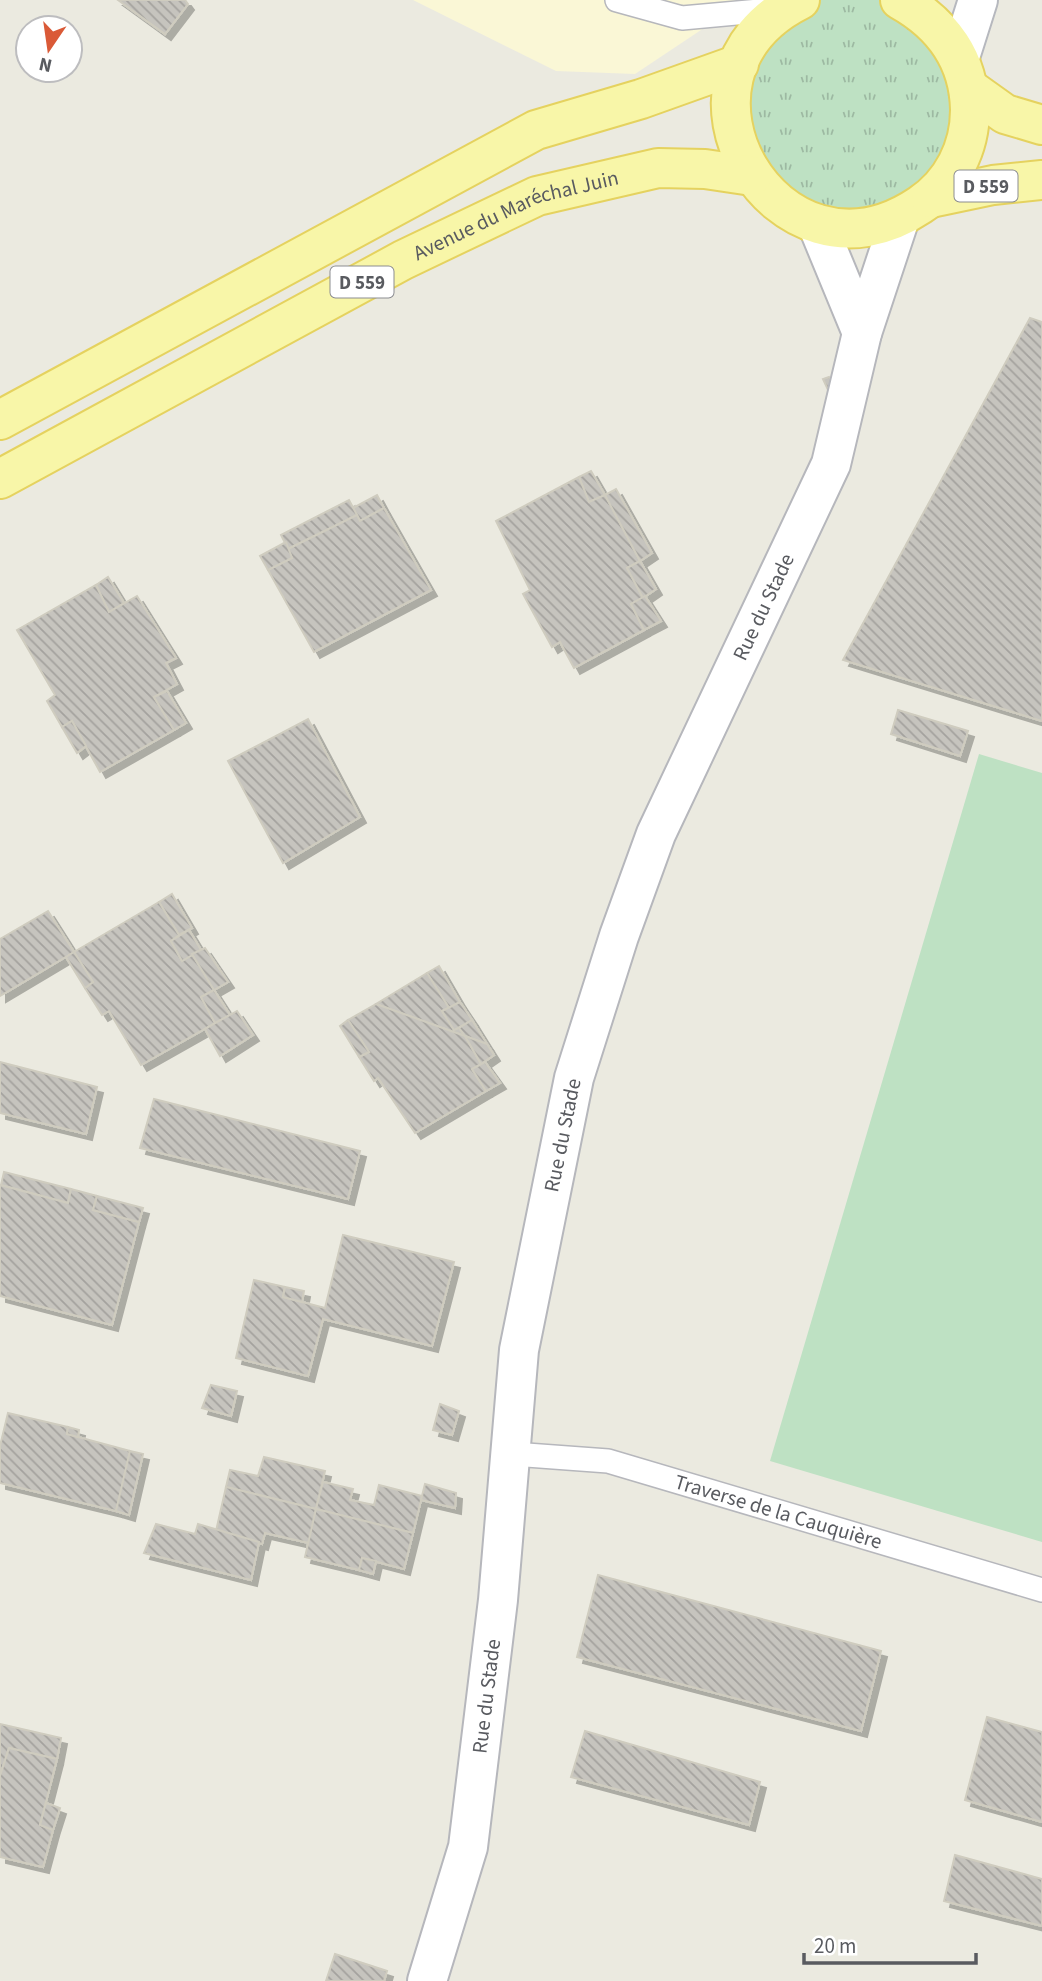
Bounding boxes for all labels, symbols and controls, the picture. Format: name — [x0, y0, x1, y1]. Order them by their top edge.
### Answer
north arrow — [14, 14, 84, 84]
text: N — [36, 50, 55, 79]
street label: Avenue du Maréchal Juin — [408, 163, 622, 268]
road number: D 559 — [954, 170, 1018, 202]
road number: D 559 — [330, 266, 394, 298]
street label: Rue du Stade — [725, 548, 802, 665]
street label: Rue du Stade — [536, 1076, 589, 1195]
street label: Traverse de la Cauquière — [671, 1467, 886, 1557]
street label: Rue du Stade — [464, 1637, 508, 1755]
scale bar — [804, 1922, 976, 1966]
text: 20 m — [814, 1931, 856, 1961]

